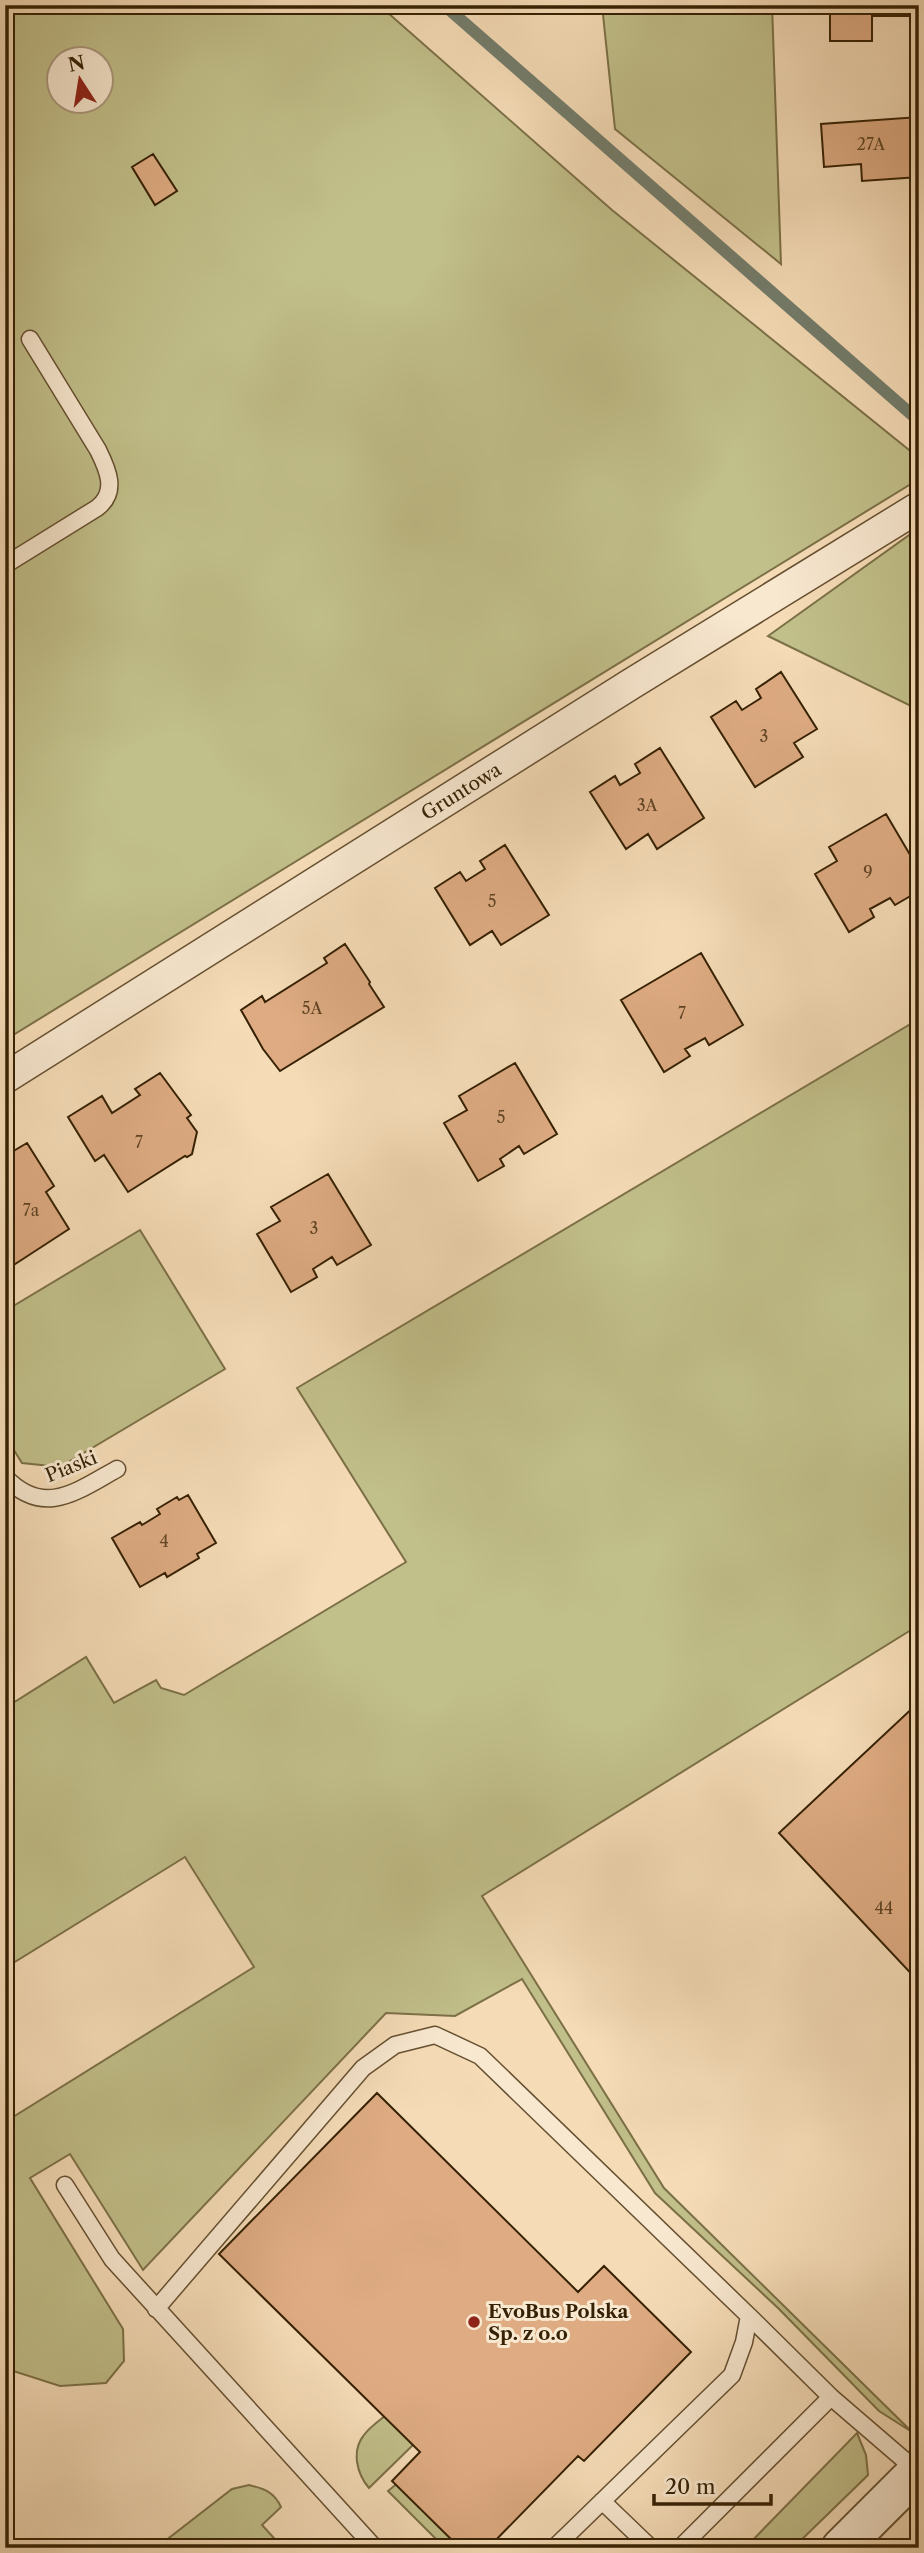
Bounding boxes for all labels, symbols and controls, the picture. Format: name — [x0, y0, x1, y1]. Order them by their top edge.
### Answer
north arrow — [46, 46, 116, 116]
text: N — [66, 51, 87, 77]
house number: 27A — [857, 134, 886, 154]
house number: 3 — [760, 726, 768, 746]
street label: Gruntowa — [417, 758, 505, 825]
house number: 3A — [637, 795, 658, 815]
house number: 9 — [863, 862, 873, 882]
house number: 5 — [488, 891, 496, 911]
house number: 5A — [302, 998, 323, 1018]
house number: 7 — [678, 1003, 686, 1023]
house number: 5 — [497, 1107, 505, 1127]
house number: 7 — [135, 1132, 143, 1152]
house number: 7a — [23, 1200, 40, 1220]
house number: 3 — [310, 1218, 318, 1238]
street label: Piaski — [42, 1446, 100, 1487]
house number: 4 — [159, 1531, 169, 1551]
house number: 44 — [875, 1898, 893, 1918]
place label: EvoBus Polska Sp. z o.o — [488, 2300, 629, 2345]
marker: EvoBus Polska Sp. z o.o — [466, 2314, 482, 2330]
scale bar — [654, 2462, 772, 2506]
text: 20 m — [665, 2474, 716, 2499]

